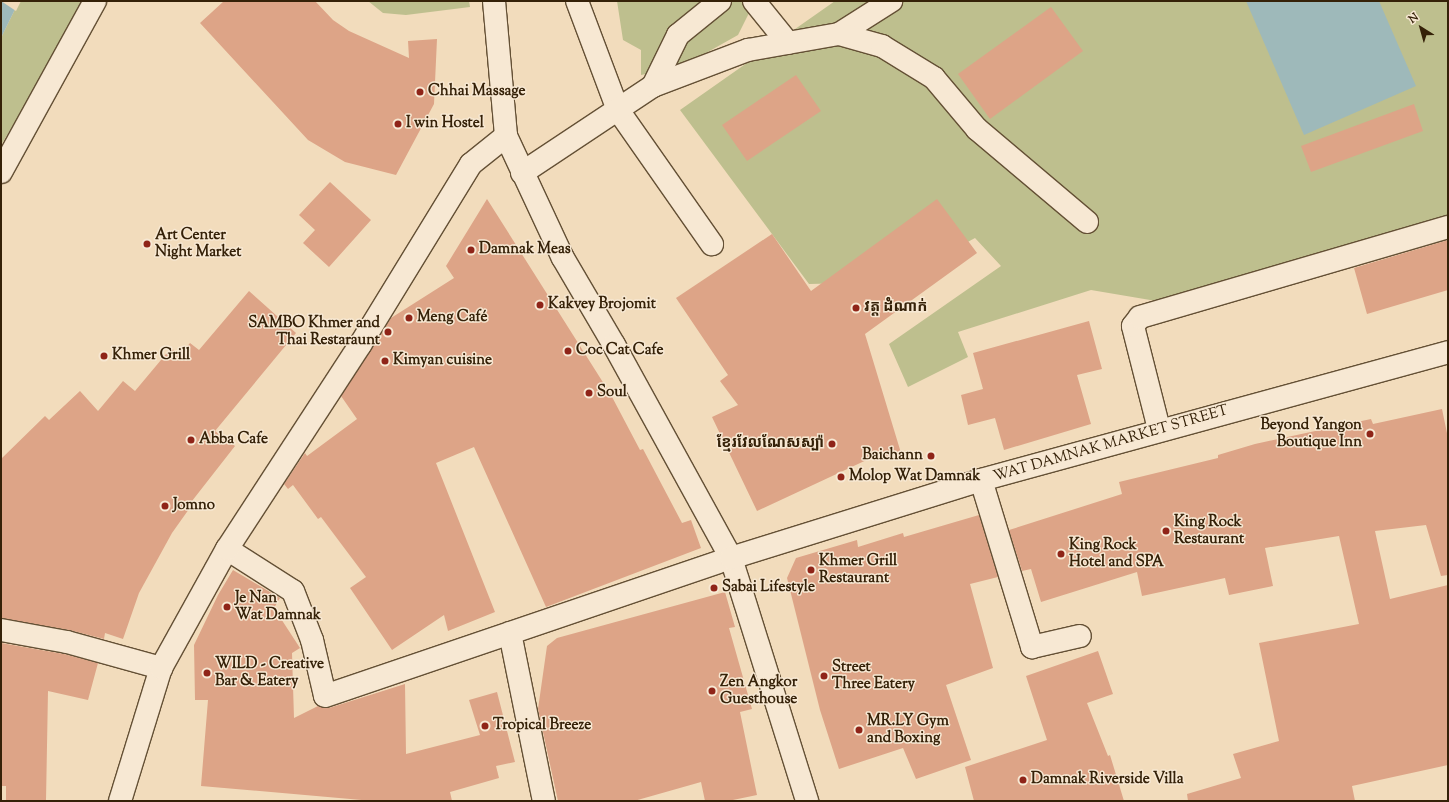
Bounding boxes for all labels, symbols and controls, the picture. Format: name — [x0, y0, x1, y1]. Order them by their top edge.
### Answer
north arrow — [1401, 8, 1441, 48]
text: N — [1405, 9, 1422, 27]
place label: Chhai Massage — [428, 83, 526, 101]
marker: Chhai Massage — [415, 87, 425, 97]
place label: I win Hostel — [406, 115, 484, 133]
marker: I win Hostel — [393, 119, 403, 129]
place label: Art Center Night Market — [155, 226, 241, 261]
marker: Art Center Night Market — [142, 239, 152, 249]
place label: Damnak Meas — [479, 241, 571, 259]
marker: Damnak Meas — [466, 245, 476, 255]
place label: Kakvey Brojomit — [548, 296, 656, 314]
place label: វត្ត ដំំណាក់ — [864, 299, 927, 317]
marker: Kakvey Brojomit — [535, 300, 545, 310]
marker: វត្ត ដំំណាក់ — [851, 303, 861, 313]
place label: Meng Café — [417, 309, 487, 327]
marker: Meng Café — [404, 313, 414, 323]
place label: SAMBO Khmer and Thai Restaraunt — [248, 314, 380, 349]
marker: SAMBO Khmer and Thai Restaraunt — [383, 327, 393, 337]
place label: Coc Cat Cafe — [576, 342, 663, 360]
marker: Coc Cat Cafe — [563, 346, 573, 356]
place label: Khmer Grill — [112, 347, 190, 365]
marker: Khmer Grill — [99, 351, 109, 361]
place label: Kimyan cuisine — [393, 352, 492, 370]
marker: Kimyan cuisine — [380, 356, 390, 366]
place label: Soul — [597, 384, 627, 402]
marker: Soul — [584, 388, 594, 398]
street label: WAT DAMNAK MARKET STREET — [991, 402, 1231, 486]
place label: Beyond Yangon Boutique Inn — [1260, 416, 1362, 451]
marker: Beyond Yangon Boutique Inn — [1365, 429, 1375, 439]
place label: Abba Cafe — [199, 431, 268, 449]
marker: Abba Cafe — [186, 435, 196, 445]
place label: ខ្មែរវែលណែសស្ប៉ា — [717, 435, 824, 453]
marker: ខ្មែរវែលណែសស្ប៉ា — [827, 439, 837, 449]
place label: Baichann — [862, 447, 923, 465]
marker: Baichann — [926, 451, 936, 461]
place label: Molop Wat Damnak — [849, 468, 980, 486]
marker: Molop Wat Damnak — [836, 472, 846, 482]
place label: Jomno — [173, 497, 215, 515]
marker: Jomno — [160, 501, 170, 511]
place label: King Rock Restaurant — [1174, 513, 1244, 548]
marker: King Rock Restaurant — [1161, 526, 1171, 536]
place label: King Rock Hotel and SPA — [1069, 536, 1164, 571]
marker: King Rock Hotel and SPA — [1056, 549, 1066, 559]
place label: Khmer Grill Restaurant — [819, 552, 897, 587]
marker: Khmer Grill Restaurant — [806, 565, 816, 575]
place label: Sabai Lifestyle — [722, 579, 815, 597]
marker: Sabai Lifestyle — [709, 583, 719, 593]
place label: Je Nan Wat Damnak — [235, 589, 321, 624]
marker: Je Nan Wat Damnak — [222, 602, 232, 612]
place label: WILD - Creative Bar & Eatery — [215, 655, 324, 690]
place label: Street Three Eatery — [832, 658, 915, 693]
marker: WILD - Creative Bar & Eatery — [202, 668, 212, 678]
marker: Street Three Eatery — [819, 671, 829, 681]
place label: Zen Angkor Guesthouse — [720, 673, 797, 708]
marker: Zen Angkor Guesthouse — [707, 686, 717, 696]
place label: MR.LY Gym and Boxing — [867, 712, 949, 747]
place label: Tropical Breeze — [493, 717, 591, 735]
marker: Tropical Breeze — [480, 721, 490, 731]
marker: MR.LY Gym and Boxing — [854, 725, 864, 735]
place label: Damnak Riverside Villa — [1031, 771, 1184, 789]
marker: Damnak Riverside Villa — [1018, 775, 1028, 785]

